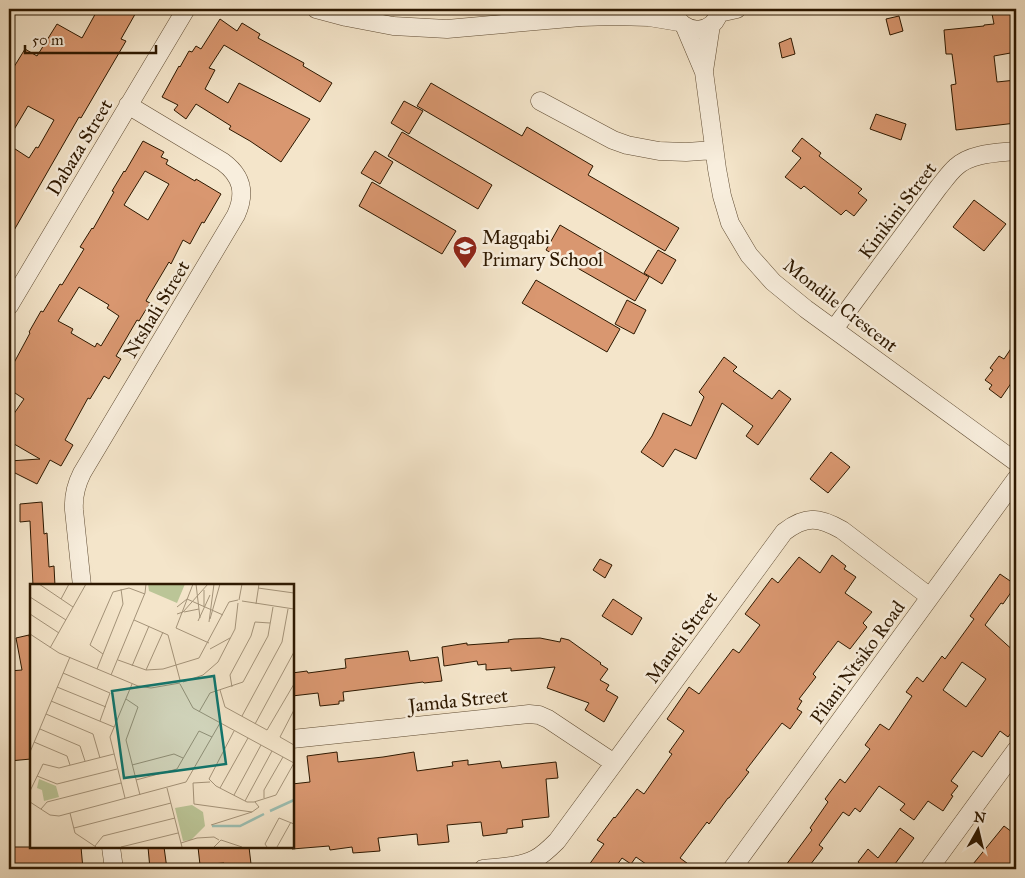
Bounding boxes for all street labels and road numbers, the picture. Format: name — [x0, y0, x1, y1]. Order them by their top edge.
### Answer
street label: Dabaza Street — [42, 95, 117, 200]
street label: Kinikini Street — [854, 157, 941, 263]
street label: Mondile Crescent — [779, 254, 903, 357]
street label: Ntshali Street — [118, 256, 195, 362]
street label: Maneli Street — [641, 587, 722, 688]
street label: Pilani Ntsiko Road — [805, 596, 910, 728]
street label: Jamda Street — [405, 684, 509, 718]

